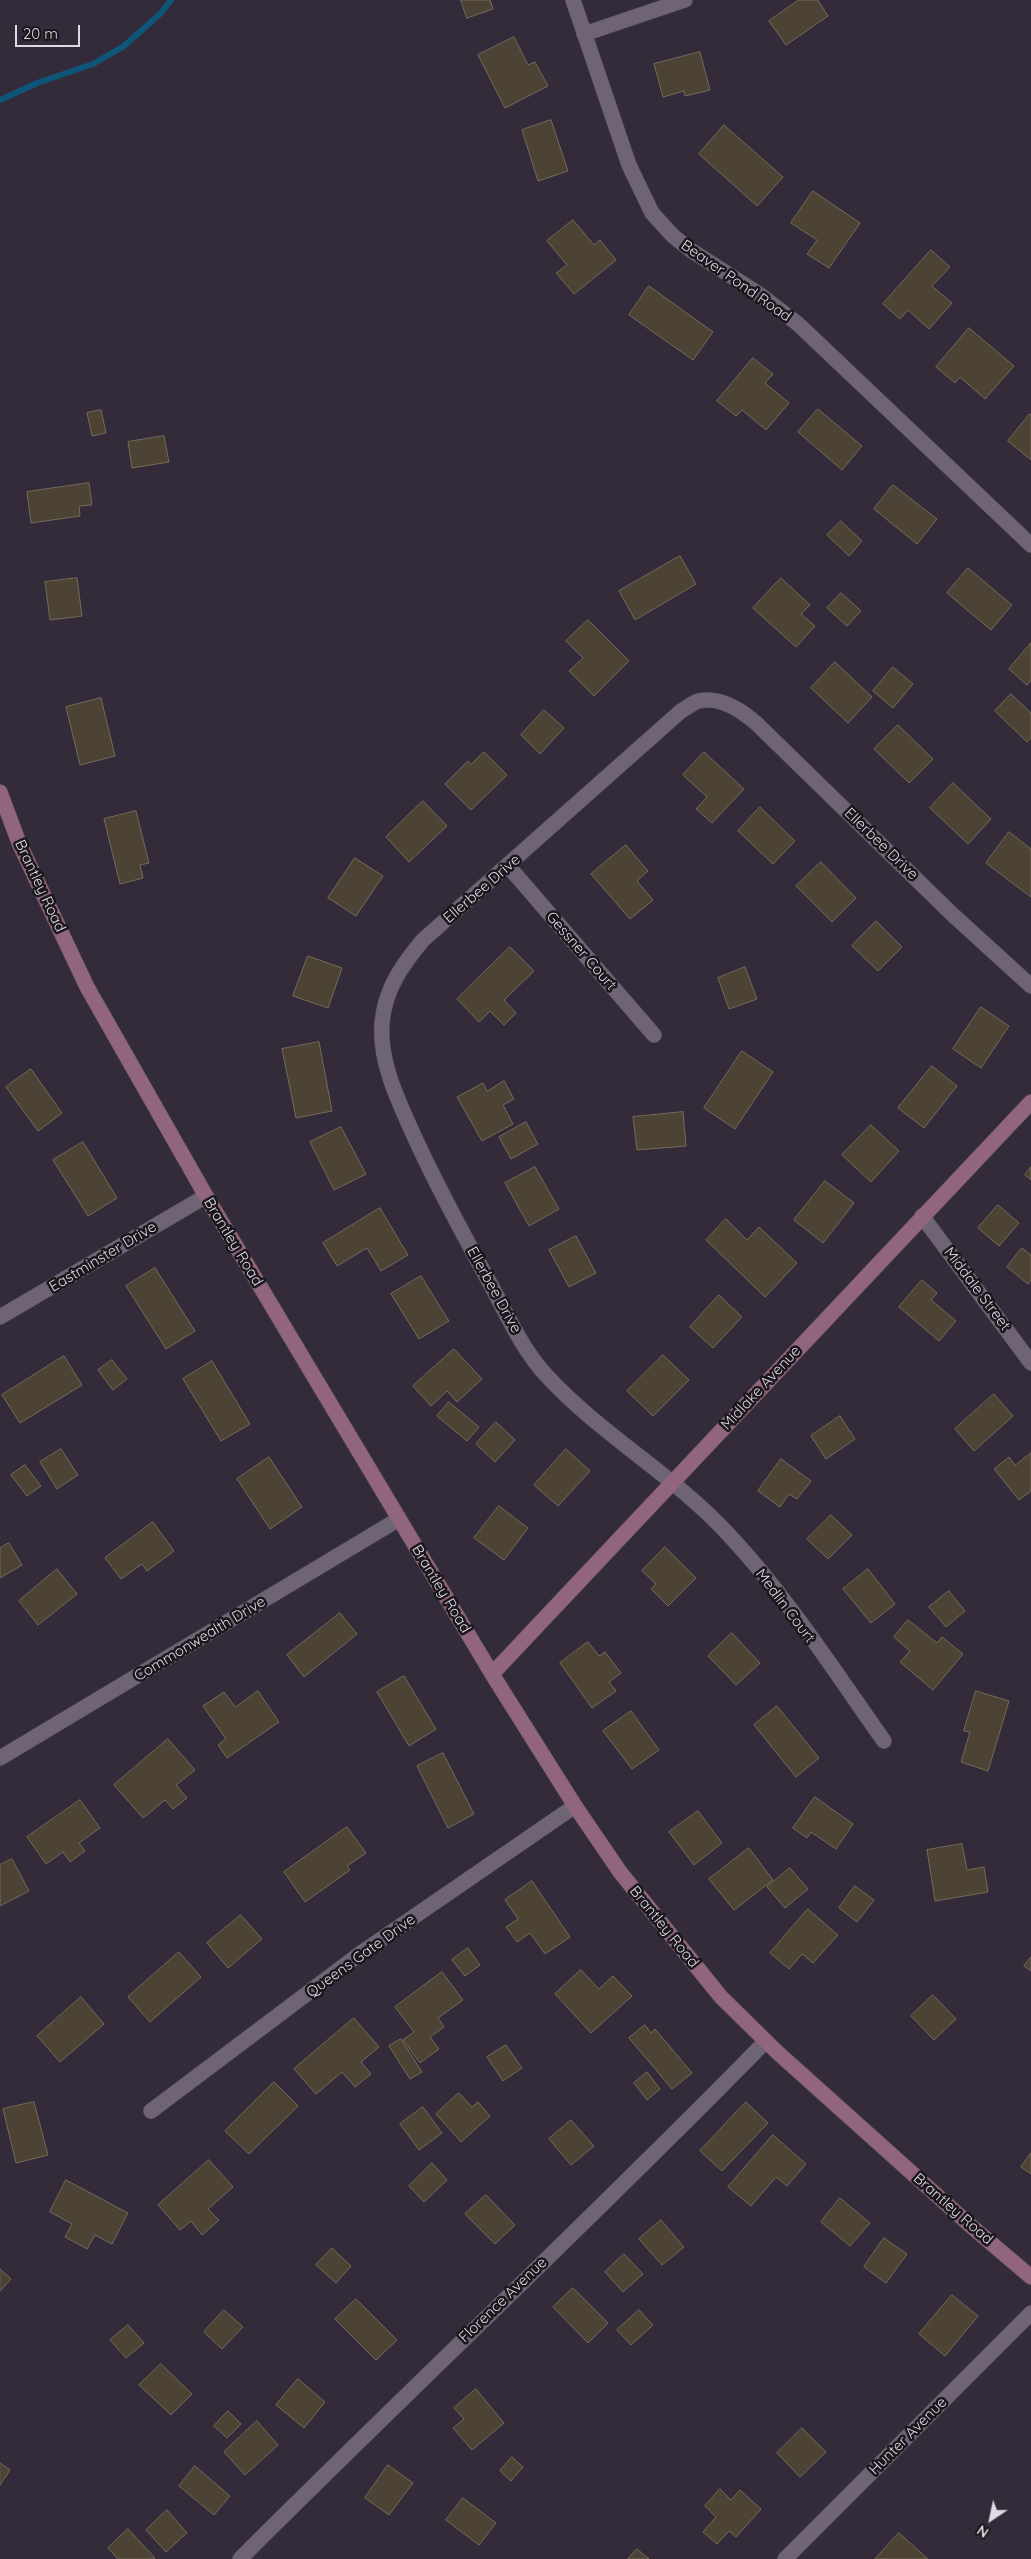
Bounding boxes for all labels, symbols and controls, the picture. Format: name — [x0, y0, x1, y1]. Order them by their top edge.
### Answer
scale bar — [18, 15, 82, 47]
text: 20 m — [23, 24, 58, 43]
street label: Beaver Pond Road — [677, 236, 795, 326]
street label: Ellerbee Drive — [840, 804, 922, 884]
street label: Brantley Road — [11, 837, 69, 935]
street label: Ellerbee Drive — [440, 851, 524, 927]
street label: Gessner Court — [542, 908, 620, 994]
street label: Brantley Road — [200, 1195, 266, 1289]
street label: Eastminster Drive — [46, 1218, 160, 1296]
street label: Ellerbee Drive — [463, 1244, 525, 1336]
street label: Middale Street — [940, 1244, 1014, 1334]
street label: Midlake Avenue — [717, 1342, 805, 1434]
street label: Brantley Road — [408, 1542, 474, 1636]
street label: Medlin Court — [751, 1566, 819, 1646]
street label: Commonwealth Drive — [131, 1593, 269, 1685]
street label: Brantley Road — [626, 1883, 702, 1971]
street label: Queens Gate Drive — [303, 1910, 419, 2002]
street label: Brantley Road — [909, 2169, 997, 2249]
street label: Florence Avenue — [455, 2254, 551, 2346]
street label: Hunter Avenue — [865, 2393, 951, 2479]
north arrow — [966, 2494, 1016, 2544]
text: N — [973, 2521, 992, 2542]

